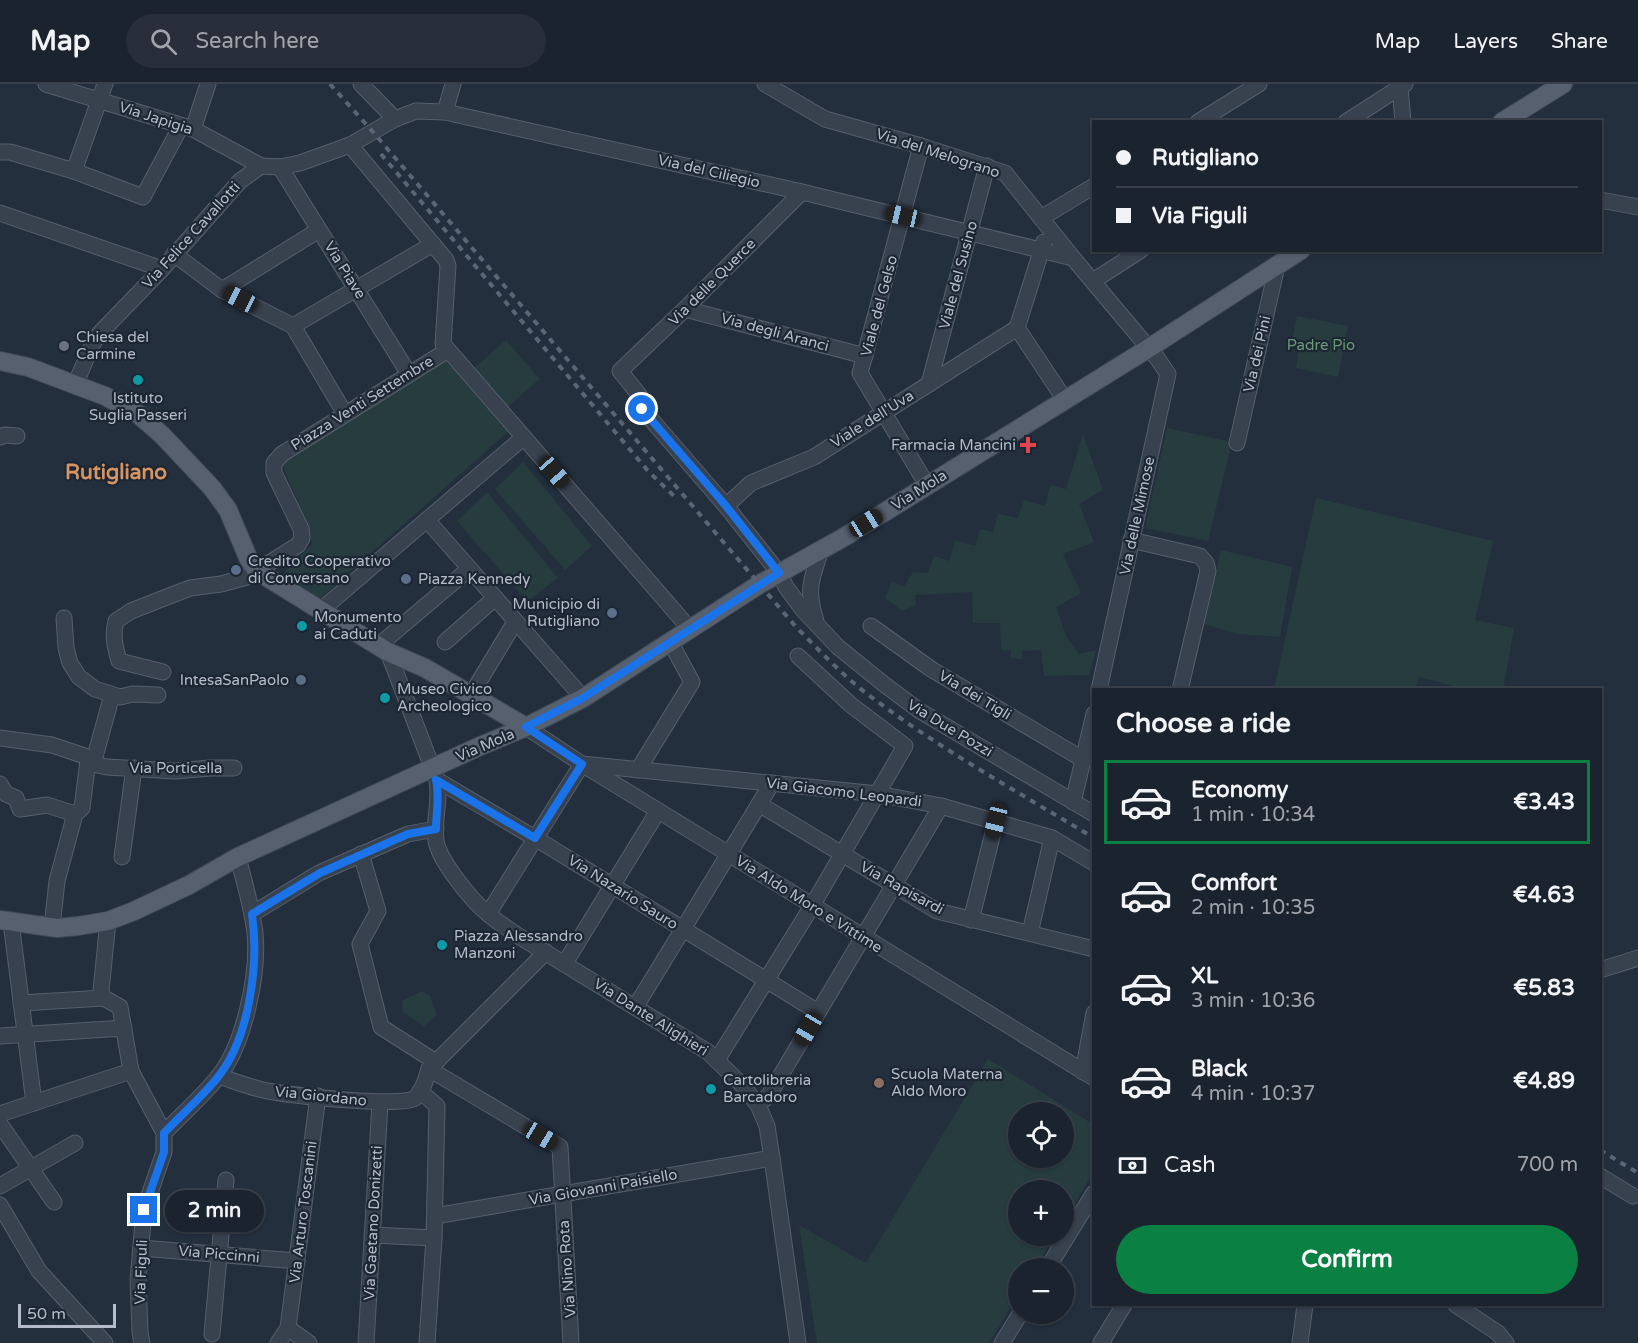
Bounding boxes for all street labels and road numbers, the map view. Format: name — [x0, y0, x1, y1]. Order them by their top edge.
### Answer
street label: Via Japigia — [117, 98, 195, 138]
street label: Via del Melograno — [874, 124, 1002, 182]
street label: Via del Ciliegio — [656, 150, 762, 192]
street label: Via Felice Cavallotti — [138, 178, 244, 292]
street label: Viale del Susino — [935, 219, 981, 331]
street label: Via delle Querce — [665, 235, 759, 329]
street label: Via Piave — [320, 238, 370, 302]
street label: Viale del Gelso — [857, 253, 901, 359]
street label: Via degli Aranci — [719, 309, 831, 355]
street label: Via dei Pini — [1239, 314, 1275, 394]
street label: Piazza Venti Settembre — [287, 352, 437, 454]
street label: Viale dell'Uva — [827, 386, 917, 452]
street label: Via delle Mimose — [1116, 455, 1158, 577]
street label: Via Mola — [888, 466, 950, 514]
street label: Via dei Tigli — [935, 666, 1015, 724]
street label: Via Due Pozzi — [904, 695, 996, 761]
street label: Via Mola — [453, 725, 517, 765]
street label: Via Porticella — [130, 759, 222, 777]
street label: Via Giacomo Leopardi — [765, 774, 923, 810]
street label: Via Nazario Sauro — [565, 851, 681, 933]
street label: Via Aldo Moro e Vittime — [732, 851, 886, 957]
street label: Via Rapisardi — [857, 858, 947, 918]
street label: Via Dante Alighieri — [590, 974, 712, 1060]
street label: Via Giordano — [274, 1082, 368, 1110]
street label: Via Arturo Toscanini — [285, 1140, 321, 1284]
street label: Via Gaetano Donizetti — [360, 1145, 386, 1301]
street label: Via Giovanni Paisiello — [527, 1165, 679, 1209]
street label: Via Nino Rota — [555, 1219, 579, 1319]
street label: Via Figuli — [131, 1239, 151, 1305]
street label: Via Piccinni — [178, 1241, 260, 1267]

